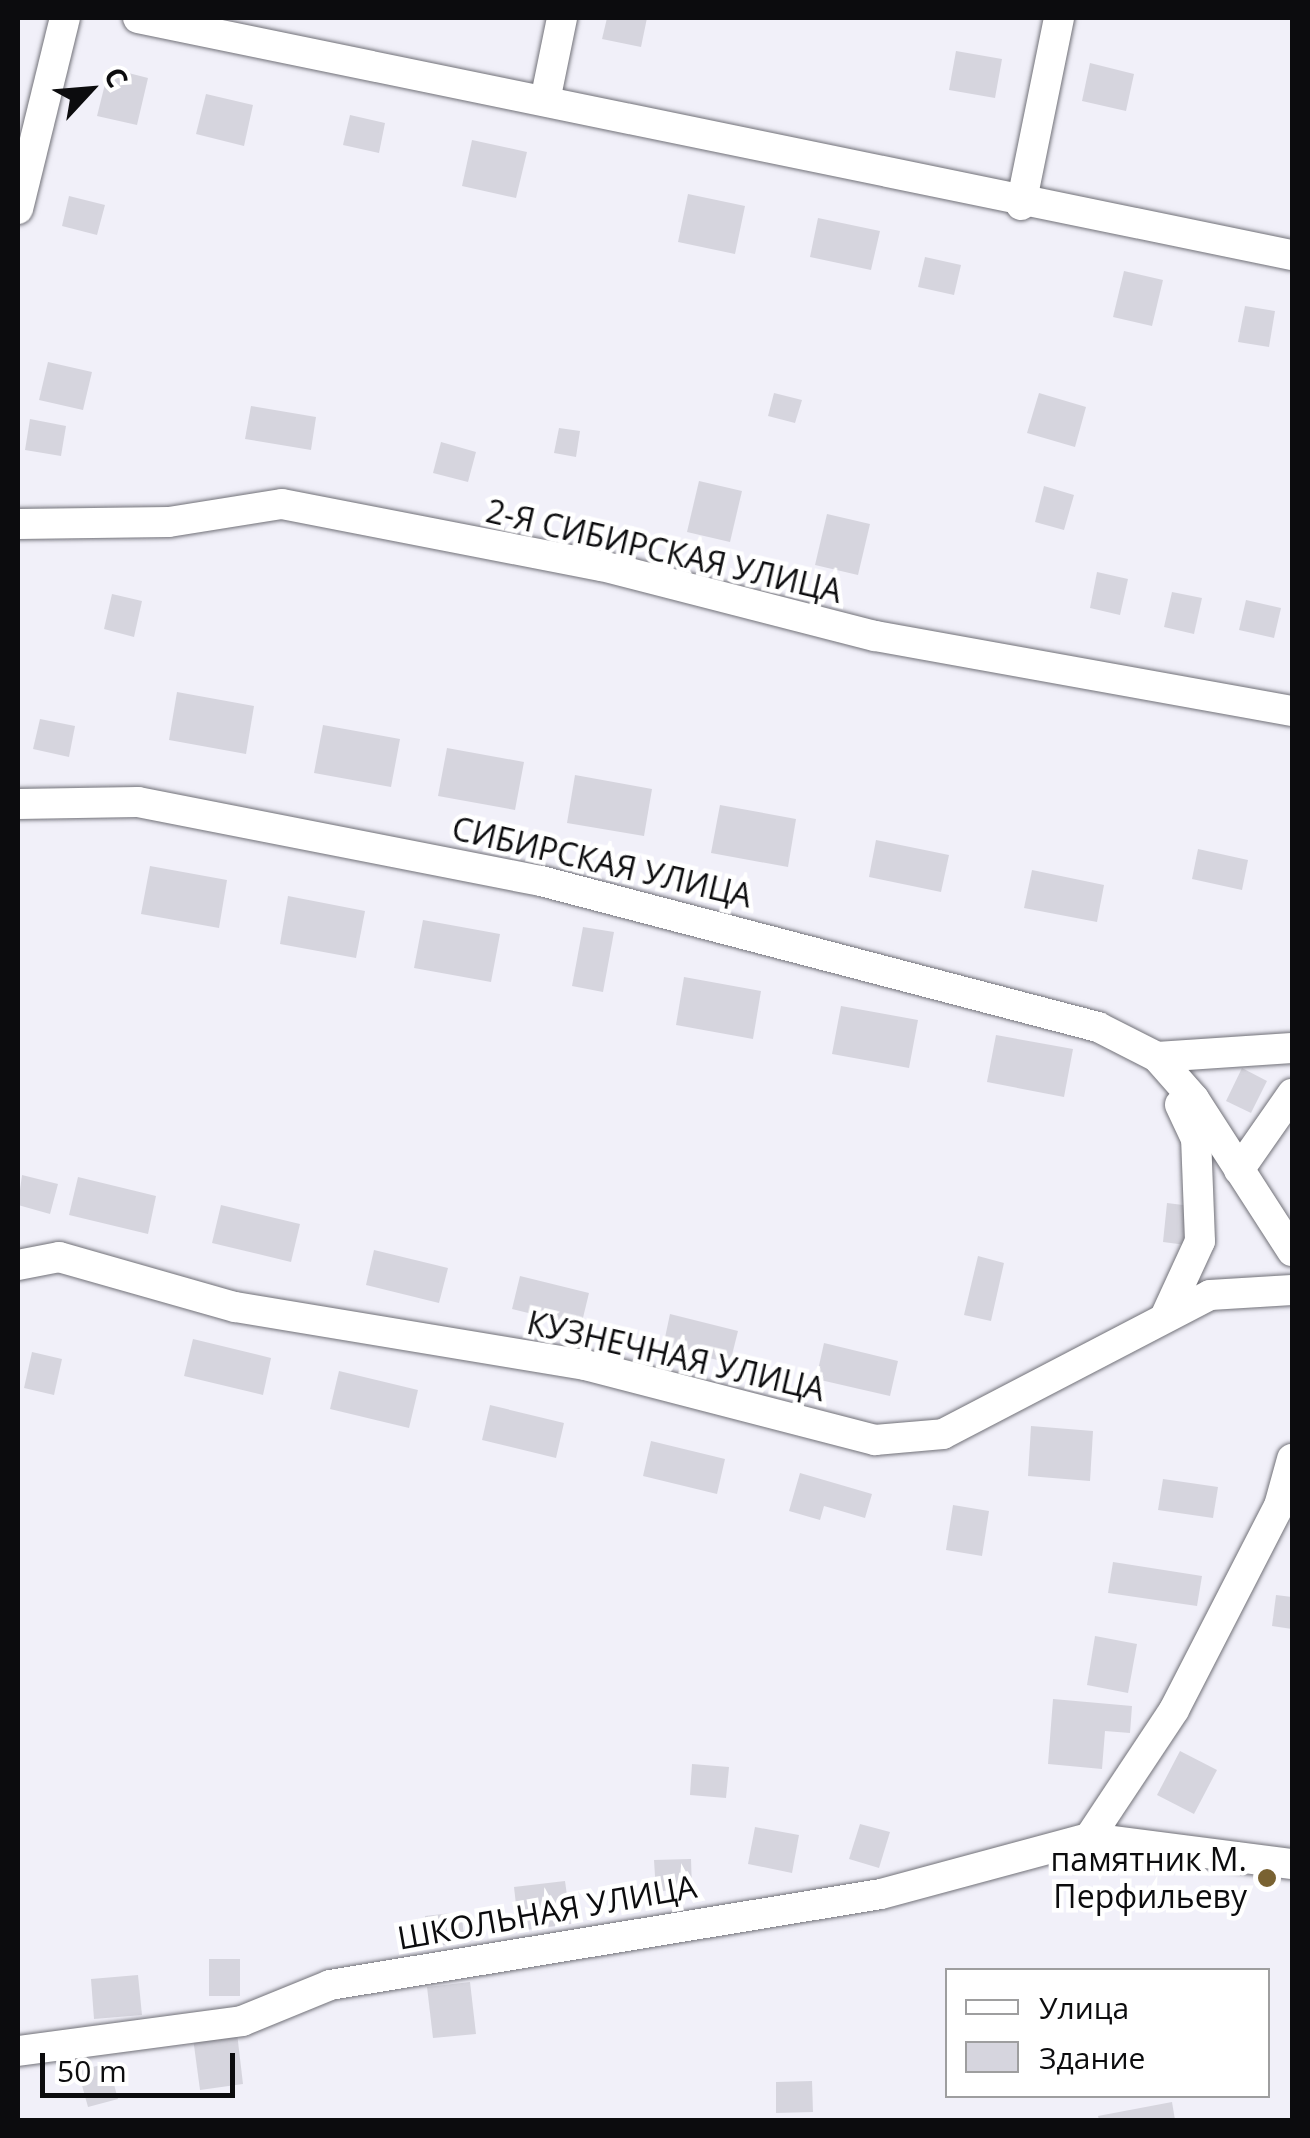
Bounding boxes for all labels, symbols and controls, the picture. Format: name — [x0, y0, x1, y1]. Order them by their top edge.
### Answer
north arrow — [40, 40, 140, 140]
text: С — [96, 61, 138, 93]
street label: 2-Я СИБИРСКАЯ УЛИЦА — [483, 491, 845, 611]
street label: СИБИРСКАЯ УЛИЦА — [448, 809, 756, 915]
street label: КУЗНЕЧНАЯ УЛИЦА — [523, 1303, 829, 1409]
place label: памятник М. Перфильеву — [1050, 1841, 1247, 1916]
street label: ШКОЛЬНАЯ УЛИЦА — [394, 1867, 700, 1957]
marker: памятник М. Перфильеву — [1256, 1867, 1278, 1889]
legend — [945, 1968, 1270, 2098]
text: Улица — [1039, 1987, 1129, 2028]
scale bar — [45, 2033, 240, 2095]
text: Здание — [1039, 2037, 1145, 2078]
text: 50 m — [57, 2050, 127, 2091]

